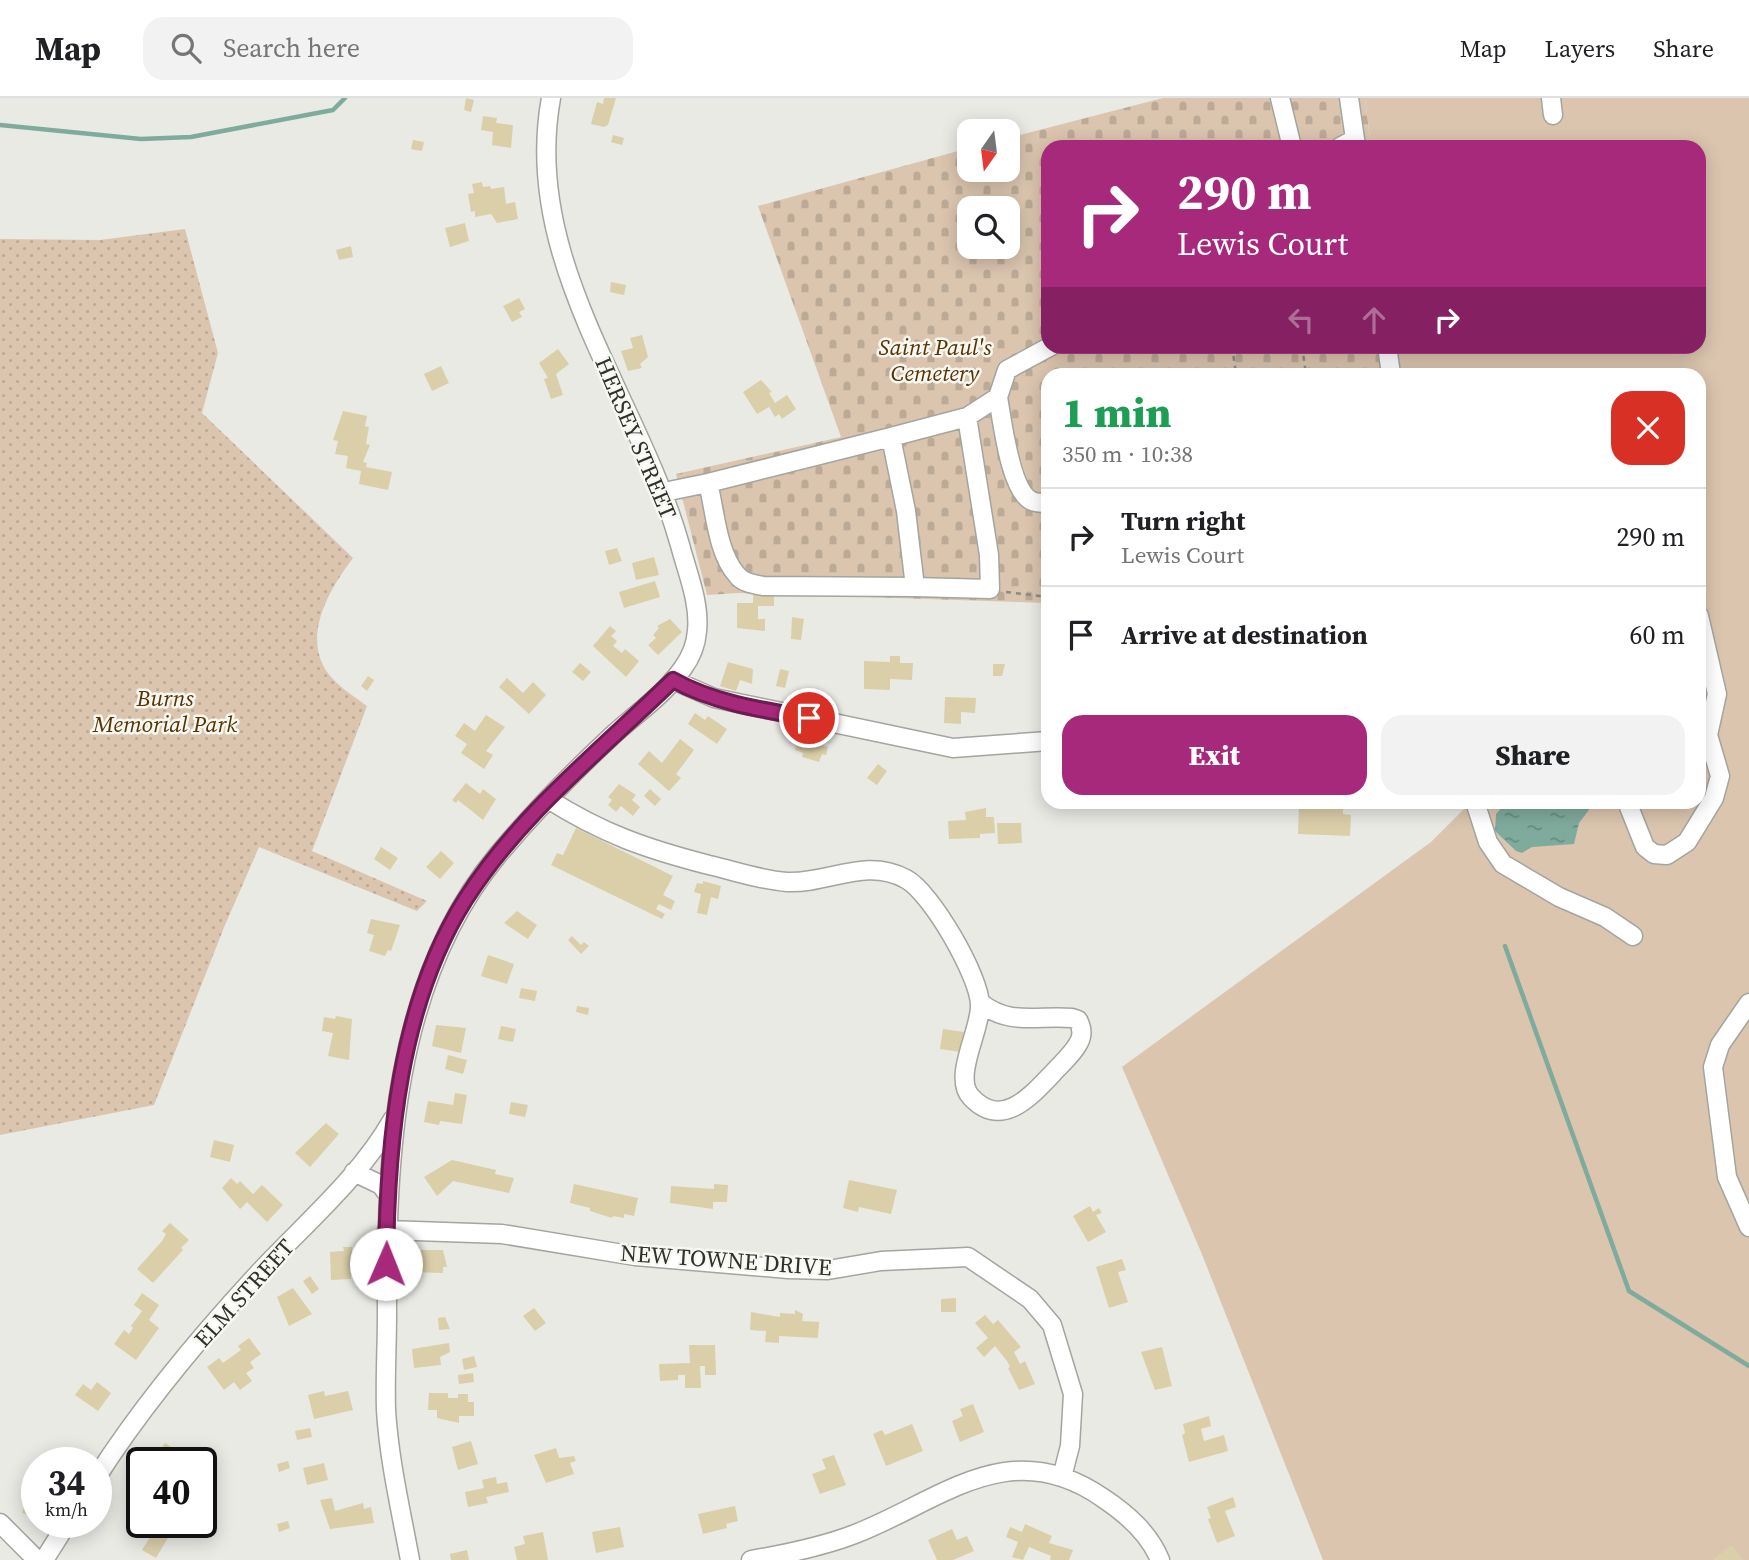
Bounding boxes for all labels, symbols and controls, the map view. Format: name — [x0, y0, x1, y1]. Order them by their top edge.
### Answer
search box — [143, 17, 633, 80]
text: Map — [35, 26, 101, 71]
icon: search — [167, 29, 205, 67]
text: Search here — [223, 30, 360, 66]
text: Map — [1460, 32, 1507, 65]
text: Layers — [1545, 32, 1615, 65]
text: Share — [1653, 32, 1714, 65]
north arrow — [957, 119, 1020, 182]
map controls — [957, 119, 1020, 259]
text: 290 m — [1177, 158, 1312, 225]
icon: right — [1062, 168, 1153, 259]
button: search — [957, 196, 1020, 259]
text: Lewis Court — [1177, 222, 1348, 266]
icon: left — [1282, 301, 1320, 339]
icon: ahead — [1355, 301, 1393, 339]
icon: right — [1428, 301, 1466, 339]
park label: Saint Paul's Cemetery — [878, 331, 992, 389]
street label: HERSEY STREET — [587, 352, 685, 524]
text: 1 min — [1062, 383, 1172, 441]
button: close — [1611, 391, 1685, 465]
text: 350 m · 10:38 — [1062, 438, 1193, 470]
text: Turn right — [1121, 503, 1245, 539]
icon: right — [1062, 518, 1100, 556]
text: 290 m — [1617, 519, 1685, 555]
text: Lewis Court — [1121, 539, 1244, 571]
icon: arrive — [1062, 616, 1100, 654]
text: Arrive at destination — [1121, 617, 1368, 653]
text: 60 m — [1630, 617, 1685, 653]
park label: Burns Memorial Park — [92, 682, 237, 740]
pin — [779, 688, 839, 748]
icon: arrive — [790, 699, 828, 737]
button: Exit — [1062, 715, 1367, 795]
button: Share — [1381, 715, 1685, 795]
position arrow — [349, 1227, 423, 1301]
street label: ELM STREET — [187, 1232, 301, 1354]
street label: NEW TOWNE DRIVE — [619, 1237, 833, 1283]
speed limit sign: 40 — [126, 1447, 217, 1538]
text: 34 — [48, 1459, 85, 1507]
text: km/h — [45, 1497, 88, 1522]

